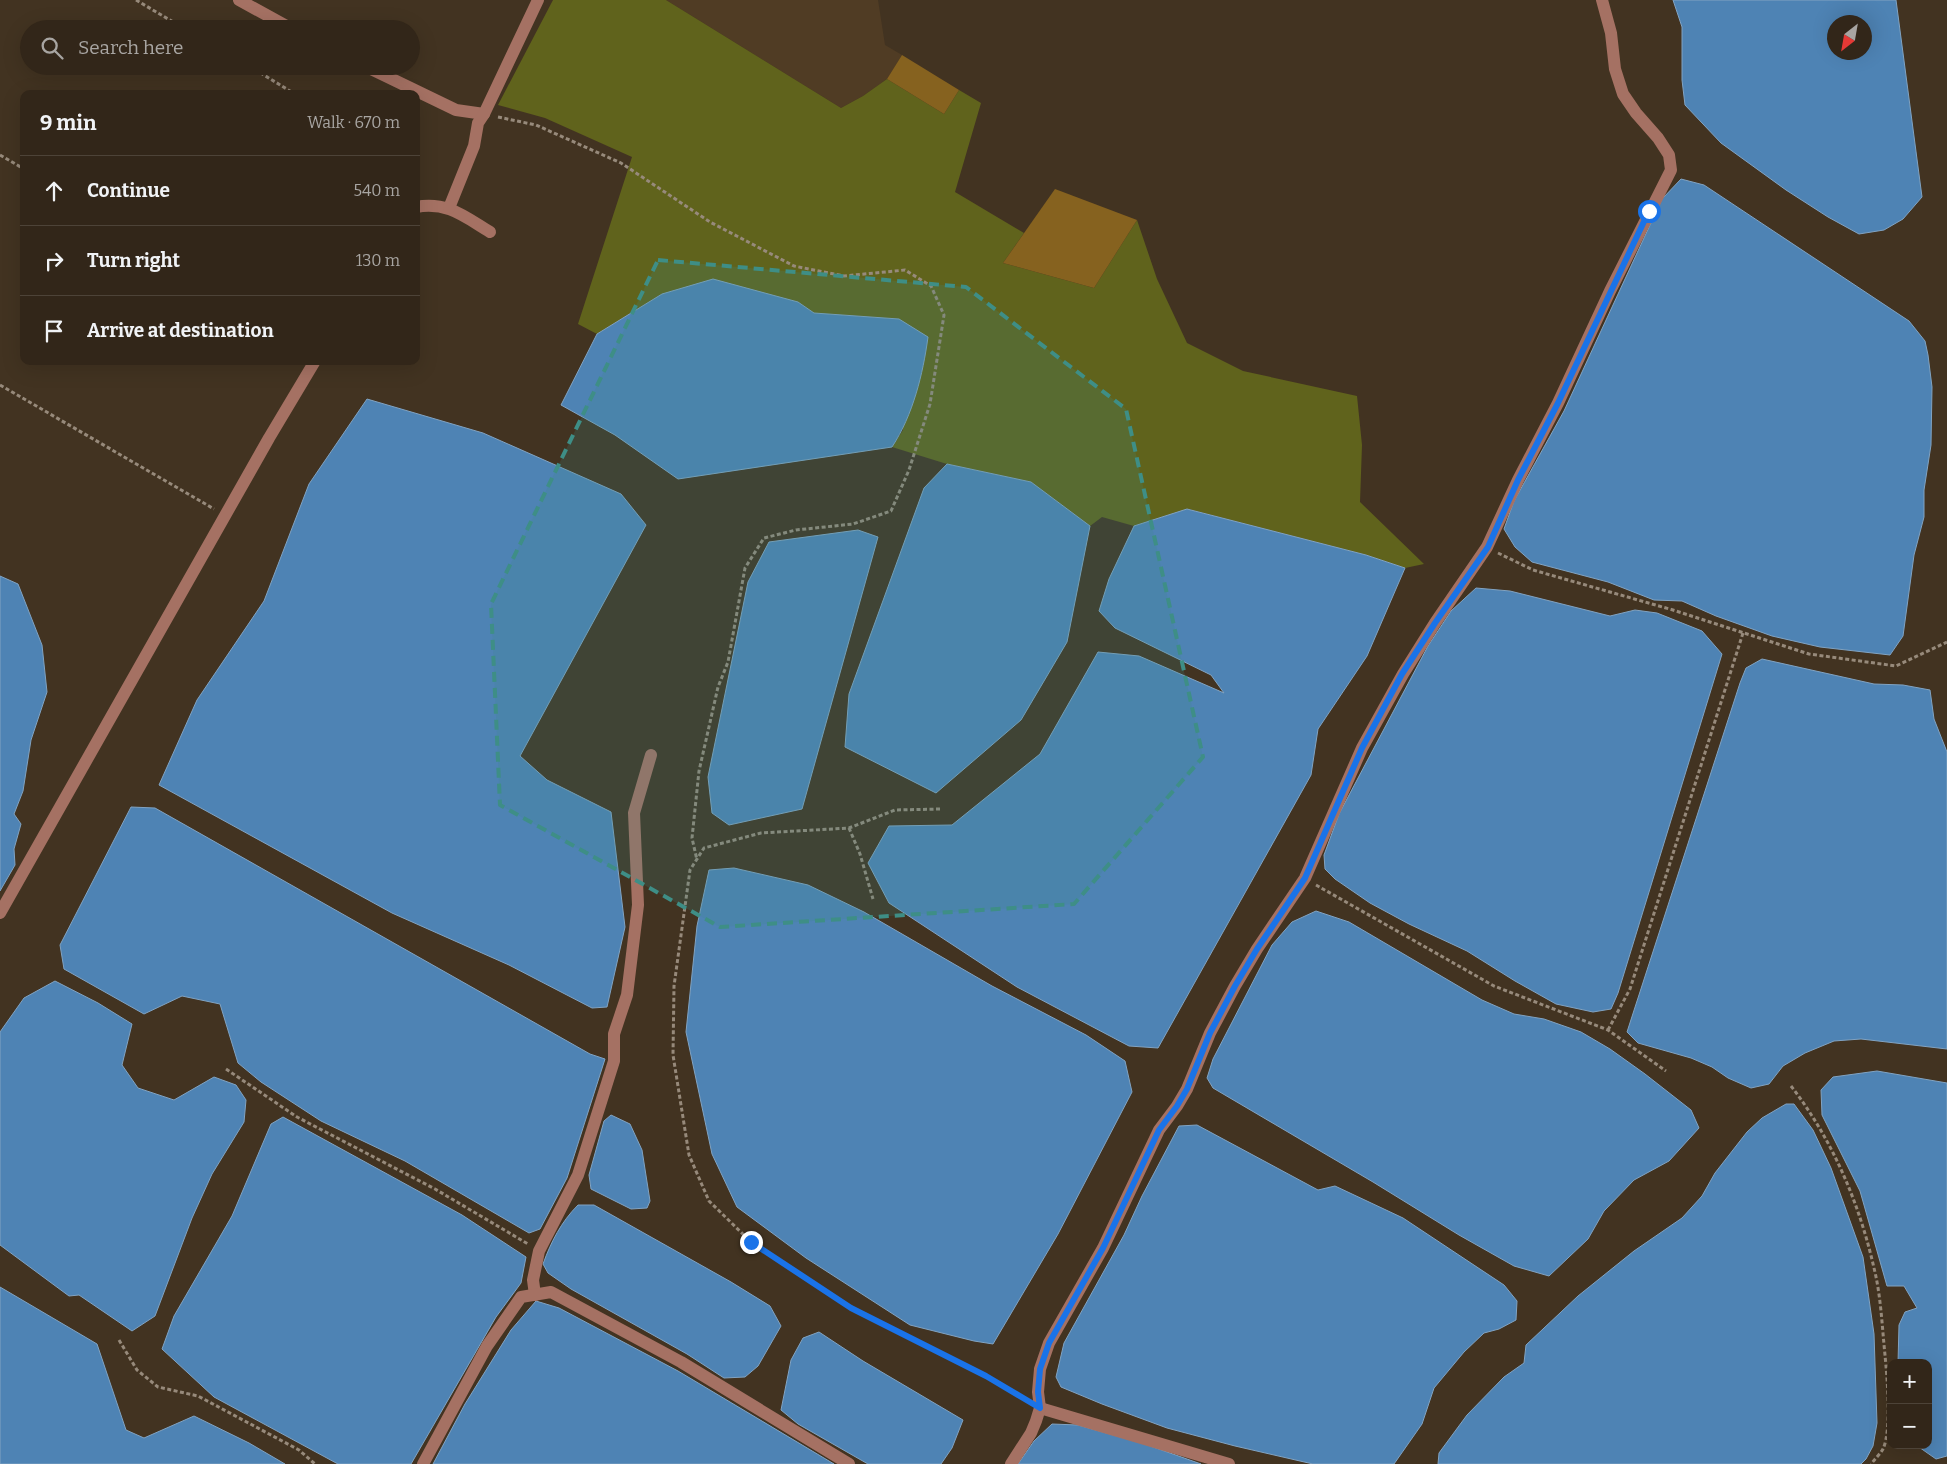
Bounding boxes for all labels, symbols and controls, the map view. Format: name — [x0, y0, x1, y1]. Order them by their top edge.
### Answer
north arrow — [1827, 15, 1872, 60]
search box — [20, 20, 420, 75]
icon: search — [38, 34, 66, 62]
text: Search here — [78, 36, 183, 59]
text: 9 min — [40, 110, 96, 136]
text: Walk · 670 m — [307, 113, 400, 132]
icon: ahead — [40, 177, 68, 205]
text: Continue — [87, 179, 170, 202]
text: 540 m — [353, 181, 400, 200]
route start — [1638, 200, 1661, 223]
icon: right — [40, 247, 68, 275]
text: Turn right — [87, 249, 180, 272]
text: 130 m — [356, 251, 400, 270]
icon: arrive — [40, 317, 68, 345]
text: Arrive at destination — [87, 319, 274, 342]
route end — [740, 1231, 763, 1254]
map controls — [1887, 1359, 1932, 1449]
button: + — [1887, 1359, 1932, 1404]
button: − — [1887, 1404, 1932, 1449]

